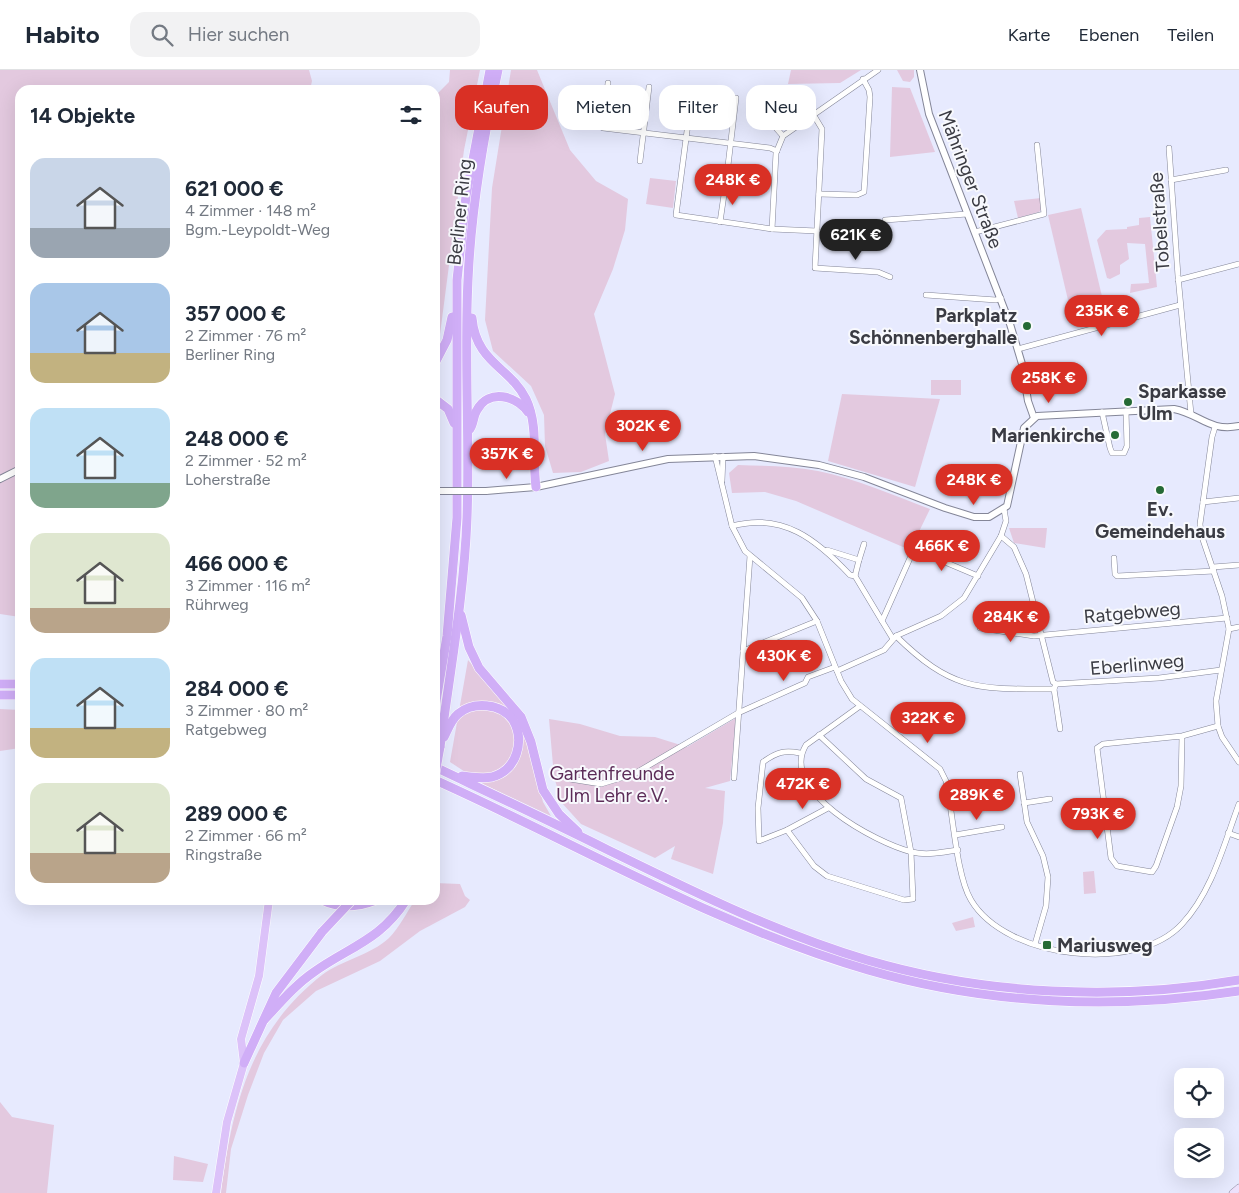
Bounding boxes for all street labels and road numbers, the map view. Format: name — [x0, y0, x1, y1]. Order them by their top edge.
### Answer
street label: Mähringer Straße — [934, 107, 1008, 252]
street label: Berliner Ring — [442, 158, 477, 267]
street label: Tobelstraße — [1145, 172, 1174, 272]
street label: Ratgebweg — [1083, 597, 1182, 628]
street label: Eberlinweg — [1089, 649, 1185, 680]

